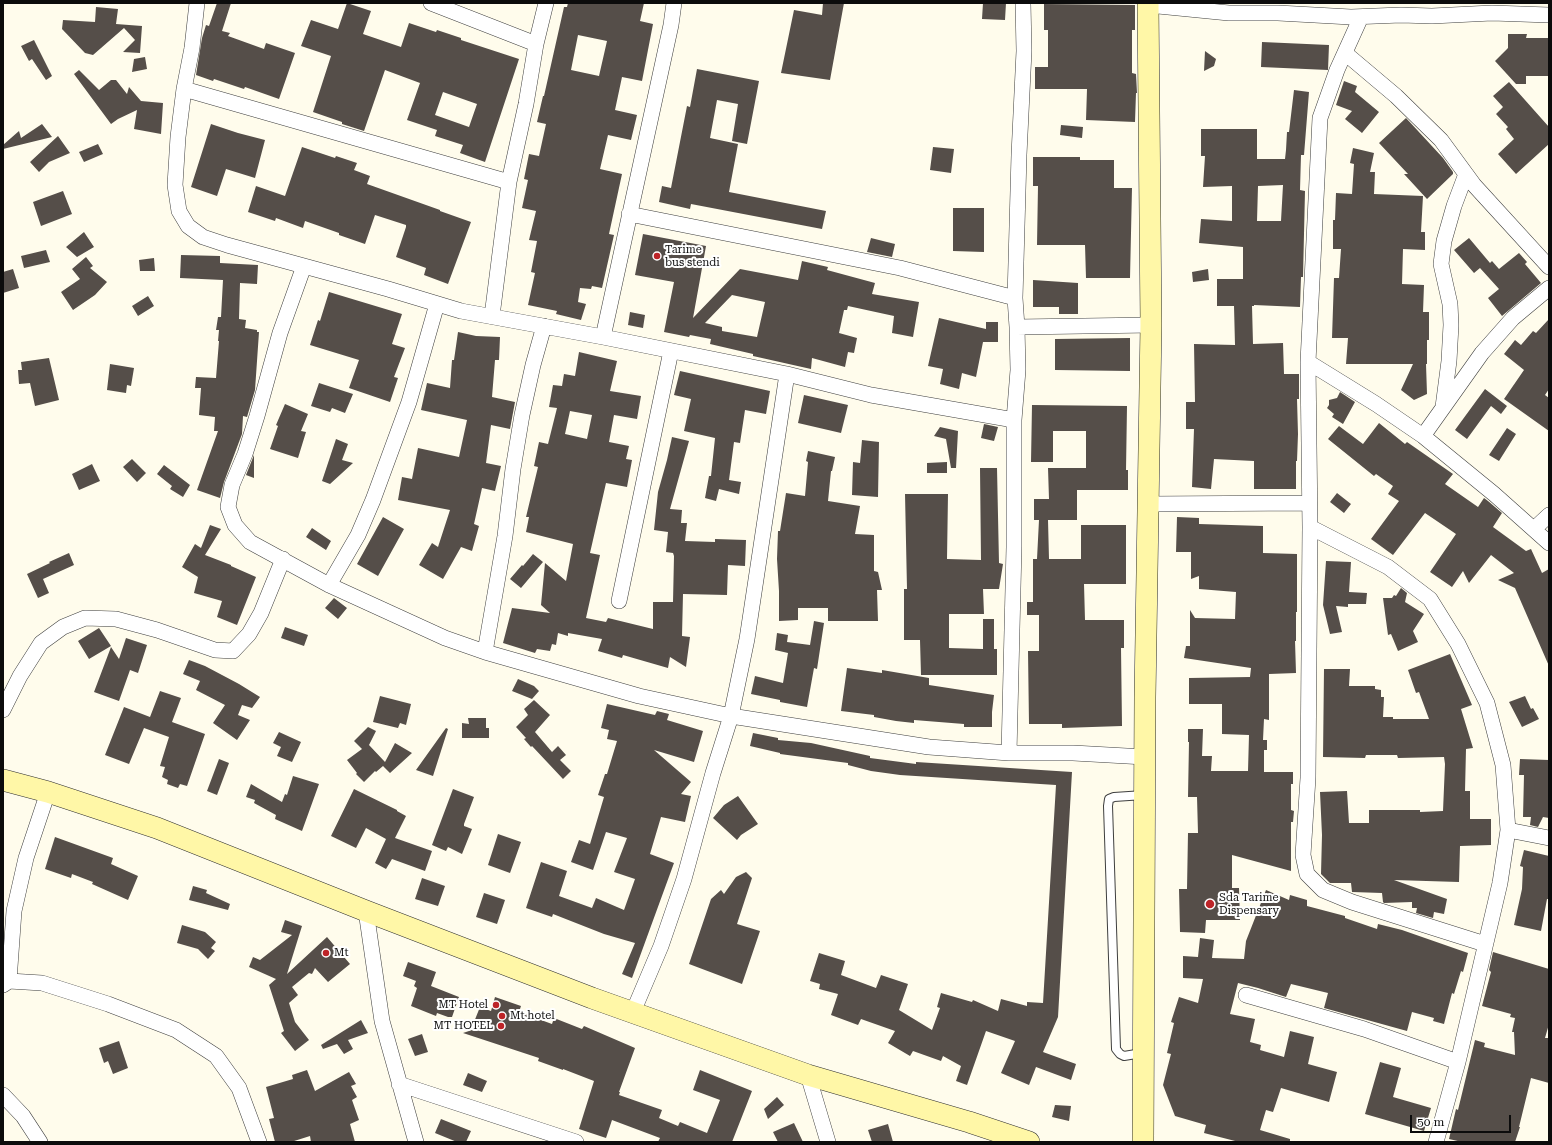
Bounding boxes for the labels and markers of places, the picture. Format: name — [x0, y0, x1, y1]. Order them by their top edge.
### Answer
place label: Tarime bus stendi — [665, 243, 720, 269]
marker: Tarime bus stendi — [652, 251, 662, 261]
place label: Sda Tarime Dispensary — [1219, 891, 1279, 917]
marker: Sda Tarime Dispensary — [1204, 898, 1216, 910]
place label: Mt — [334, 946, 349, 960]
marker: Mt — [321, 948, 331, 958]
place label: MT Hotel — [438, 998, 488, 1012]
marker: MT Hotel — [491, 1000, 501, 1010]
place label: Mt hotel — [510, 1009, 555, 1023]
marker: Mt hotel — [497, 1011, 507, 1021]
place label: MT HOTEL — [433, 1019, 493, 1033]
marker: MT HOTEL — [496, 1021, 506, 1031]

